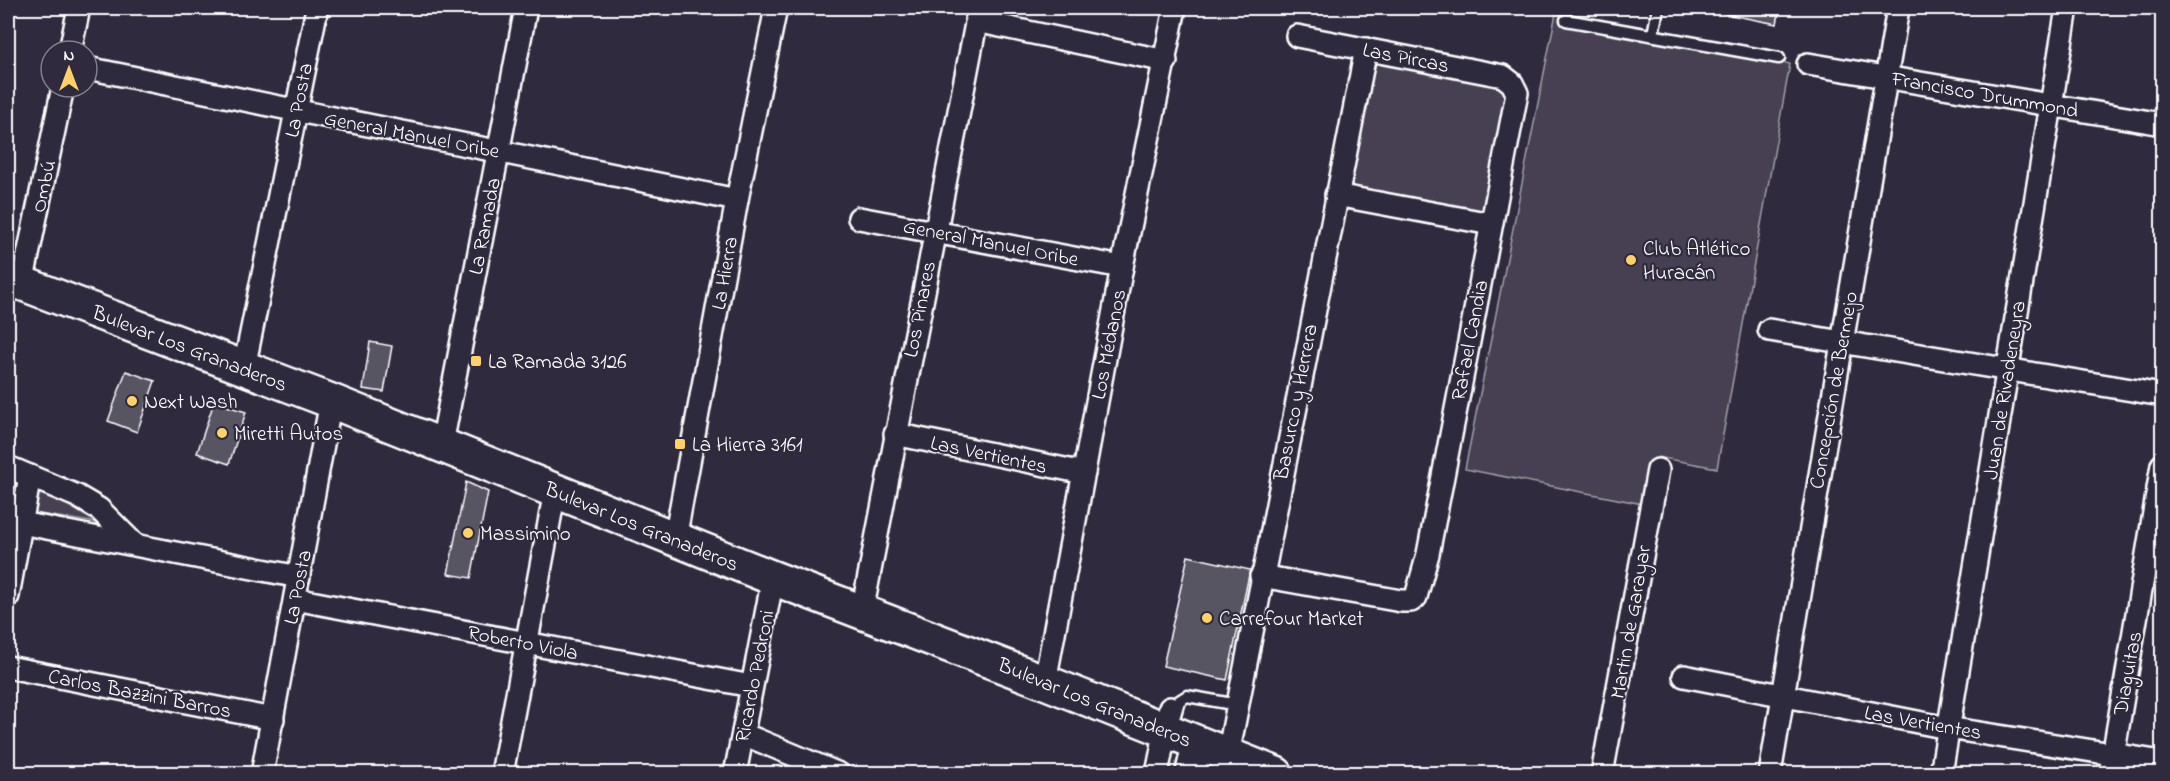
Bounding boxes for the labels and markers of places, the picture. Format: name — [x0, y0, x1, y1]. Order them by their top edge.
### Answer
place label: Club Atlético Huracán — [1643, 235, 1750, 289]
marker: Club Atlético Huracán — [1624, 253, 1638, 267]
place label: La Ramada 3126 — [488, 348, 626, 378]
marker: La Ramada 3126 — [469, 354, 483, 368]
place label: Next Wash — [144, 388, 238, 418]
marker: Next Wash — [125, 394, 139, 408]
place label: Miretti Autos — [234, 420, 343, 450]
marker: Miretti Autos — [215, 426, 229, 440]
place label: La Hierra 3161 — [692, 431, 803, 461]
marker: La Hierra 3161 — [673, 437, 687, 451]
place label: Massimino — [480, 520, 571, 550]
marker: Massimino — [461, 526, 475, 540]
place label: Carrefour Market — [1219, 605, 1364, 635]
marker: Carrefour Market — [1200, 611, 1214, 625]

